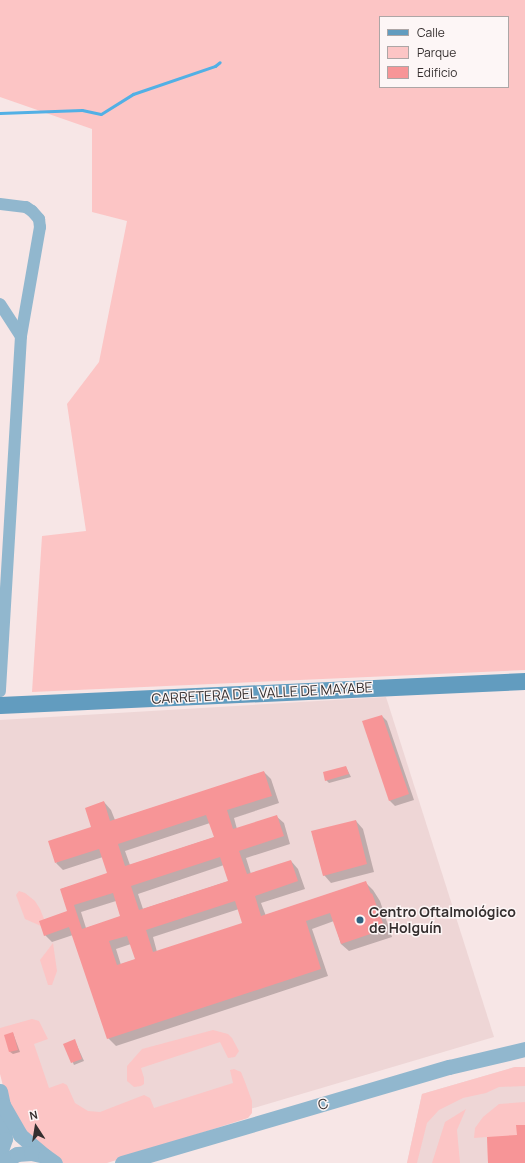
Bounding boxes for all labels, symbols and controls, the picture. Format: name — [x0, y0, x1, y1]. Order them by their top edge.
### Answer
legend — [379, 16, 509, 88]
text: Calle — [417, 24, 445, 41]
text: Parque — [417, 44, 456, 61]
text: Edificio — [417, 64, 457, 81]
street label: CARRETERA DEL VALLE DE MAYABE — [151, 679, 373, 707]
place label: Centro Oftalmológico de Holguín — [369, 904, 516, 936]
marker: Centro Oftalmológico de Holguín — [354, 914, 366, 926]
street label: C — [316, 1095, 330, 1113]
north arrow — [16, 1107, 56, 1147]
text: N — [28, 1107, 39, 1123]

